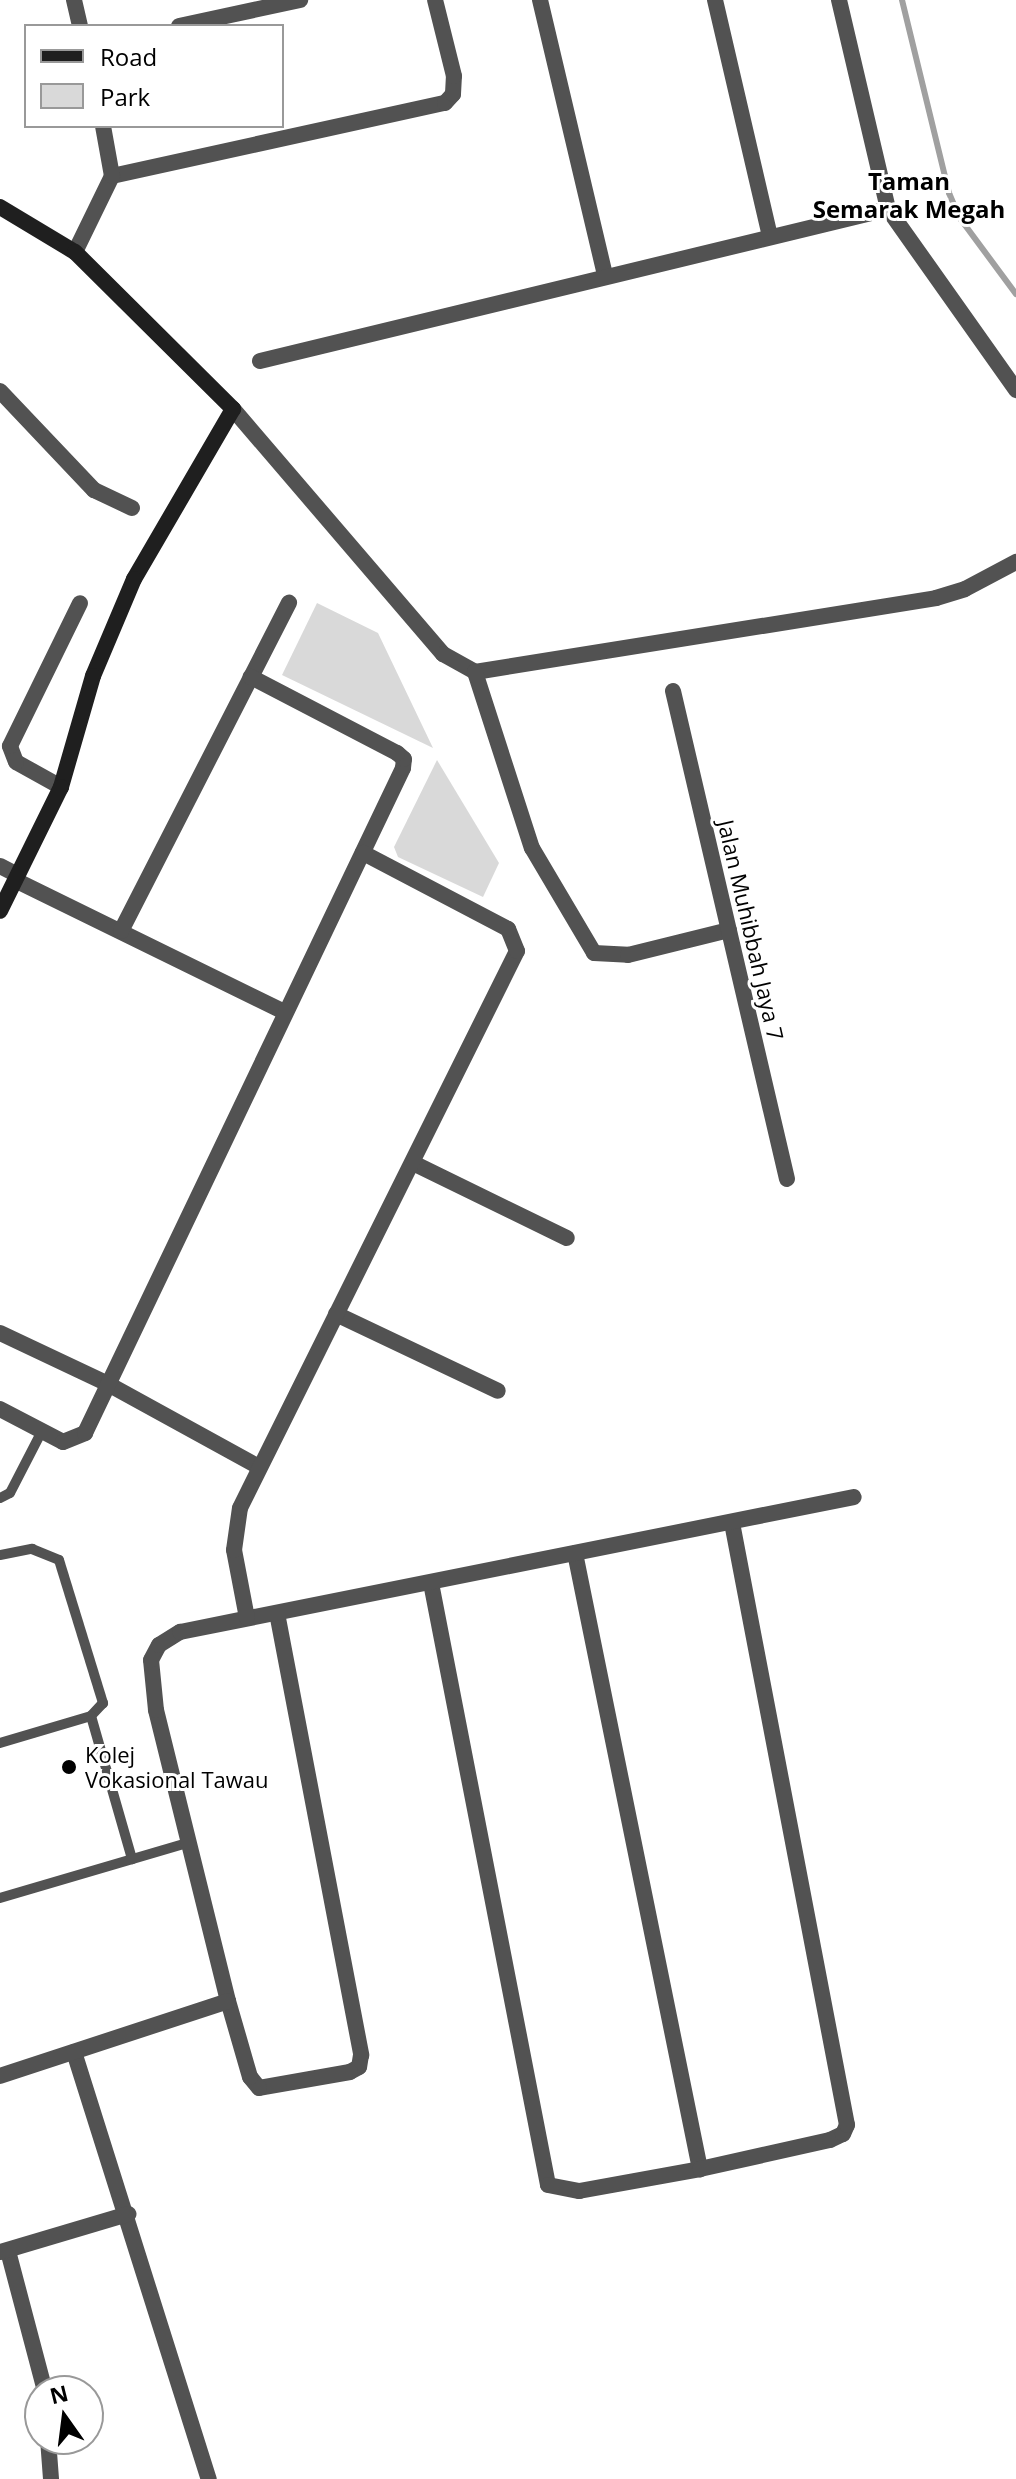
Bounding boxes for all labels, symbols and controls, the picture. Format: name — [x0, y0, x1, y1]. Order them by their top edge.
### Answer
legend — [24, 24, 284, 128]
text: Road — [100, 40, 157, 73]
text: Park — [100, 80, 150, 113]
district label: Taman Semarak Megah — [813, 167, 1005, 223]
street label: Jalan Muhibbah Jaya 7 — [713, 817, 789, 1043]
place label: Kolej Vokasional Tawau — [85, 1741, 268, 1792]
marker: Kolej Vokasional Tawau — [60, 1758, 78, 1776]
north arrow — [24, 2375, 104, 2455]
text: N — [46, 2377, 71, 2410]

